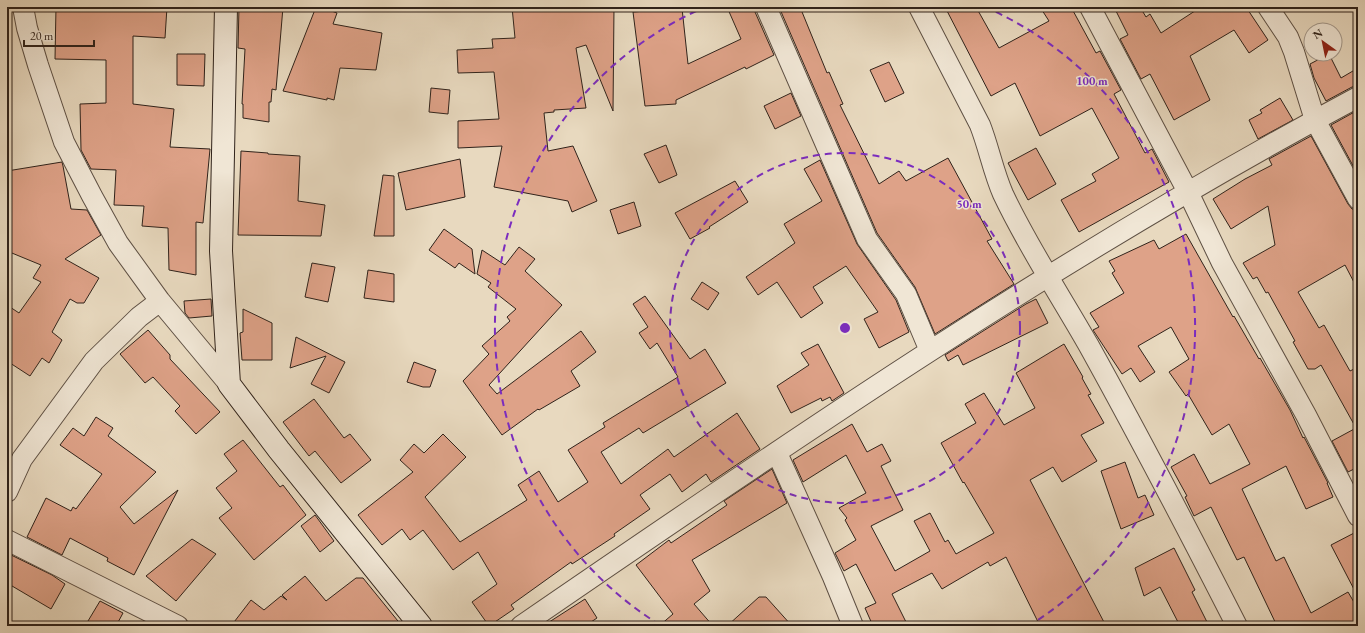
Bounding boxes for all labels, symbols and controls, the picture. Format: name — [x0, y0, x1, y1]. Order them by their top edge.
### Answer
scale bar — [24, 22, 94, 48]
north arrow — [1303, 22, 1343, 62]
text: N — [1310, 25, 1325, 42]
text: 20 m — [30, 28, 54, 44]
text: 100 m — [1076, 73, 1108, 89]
text: 50 m — [956, 196, 982, 212]
centre of rings — [838, 321, 852, 335]

